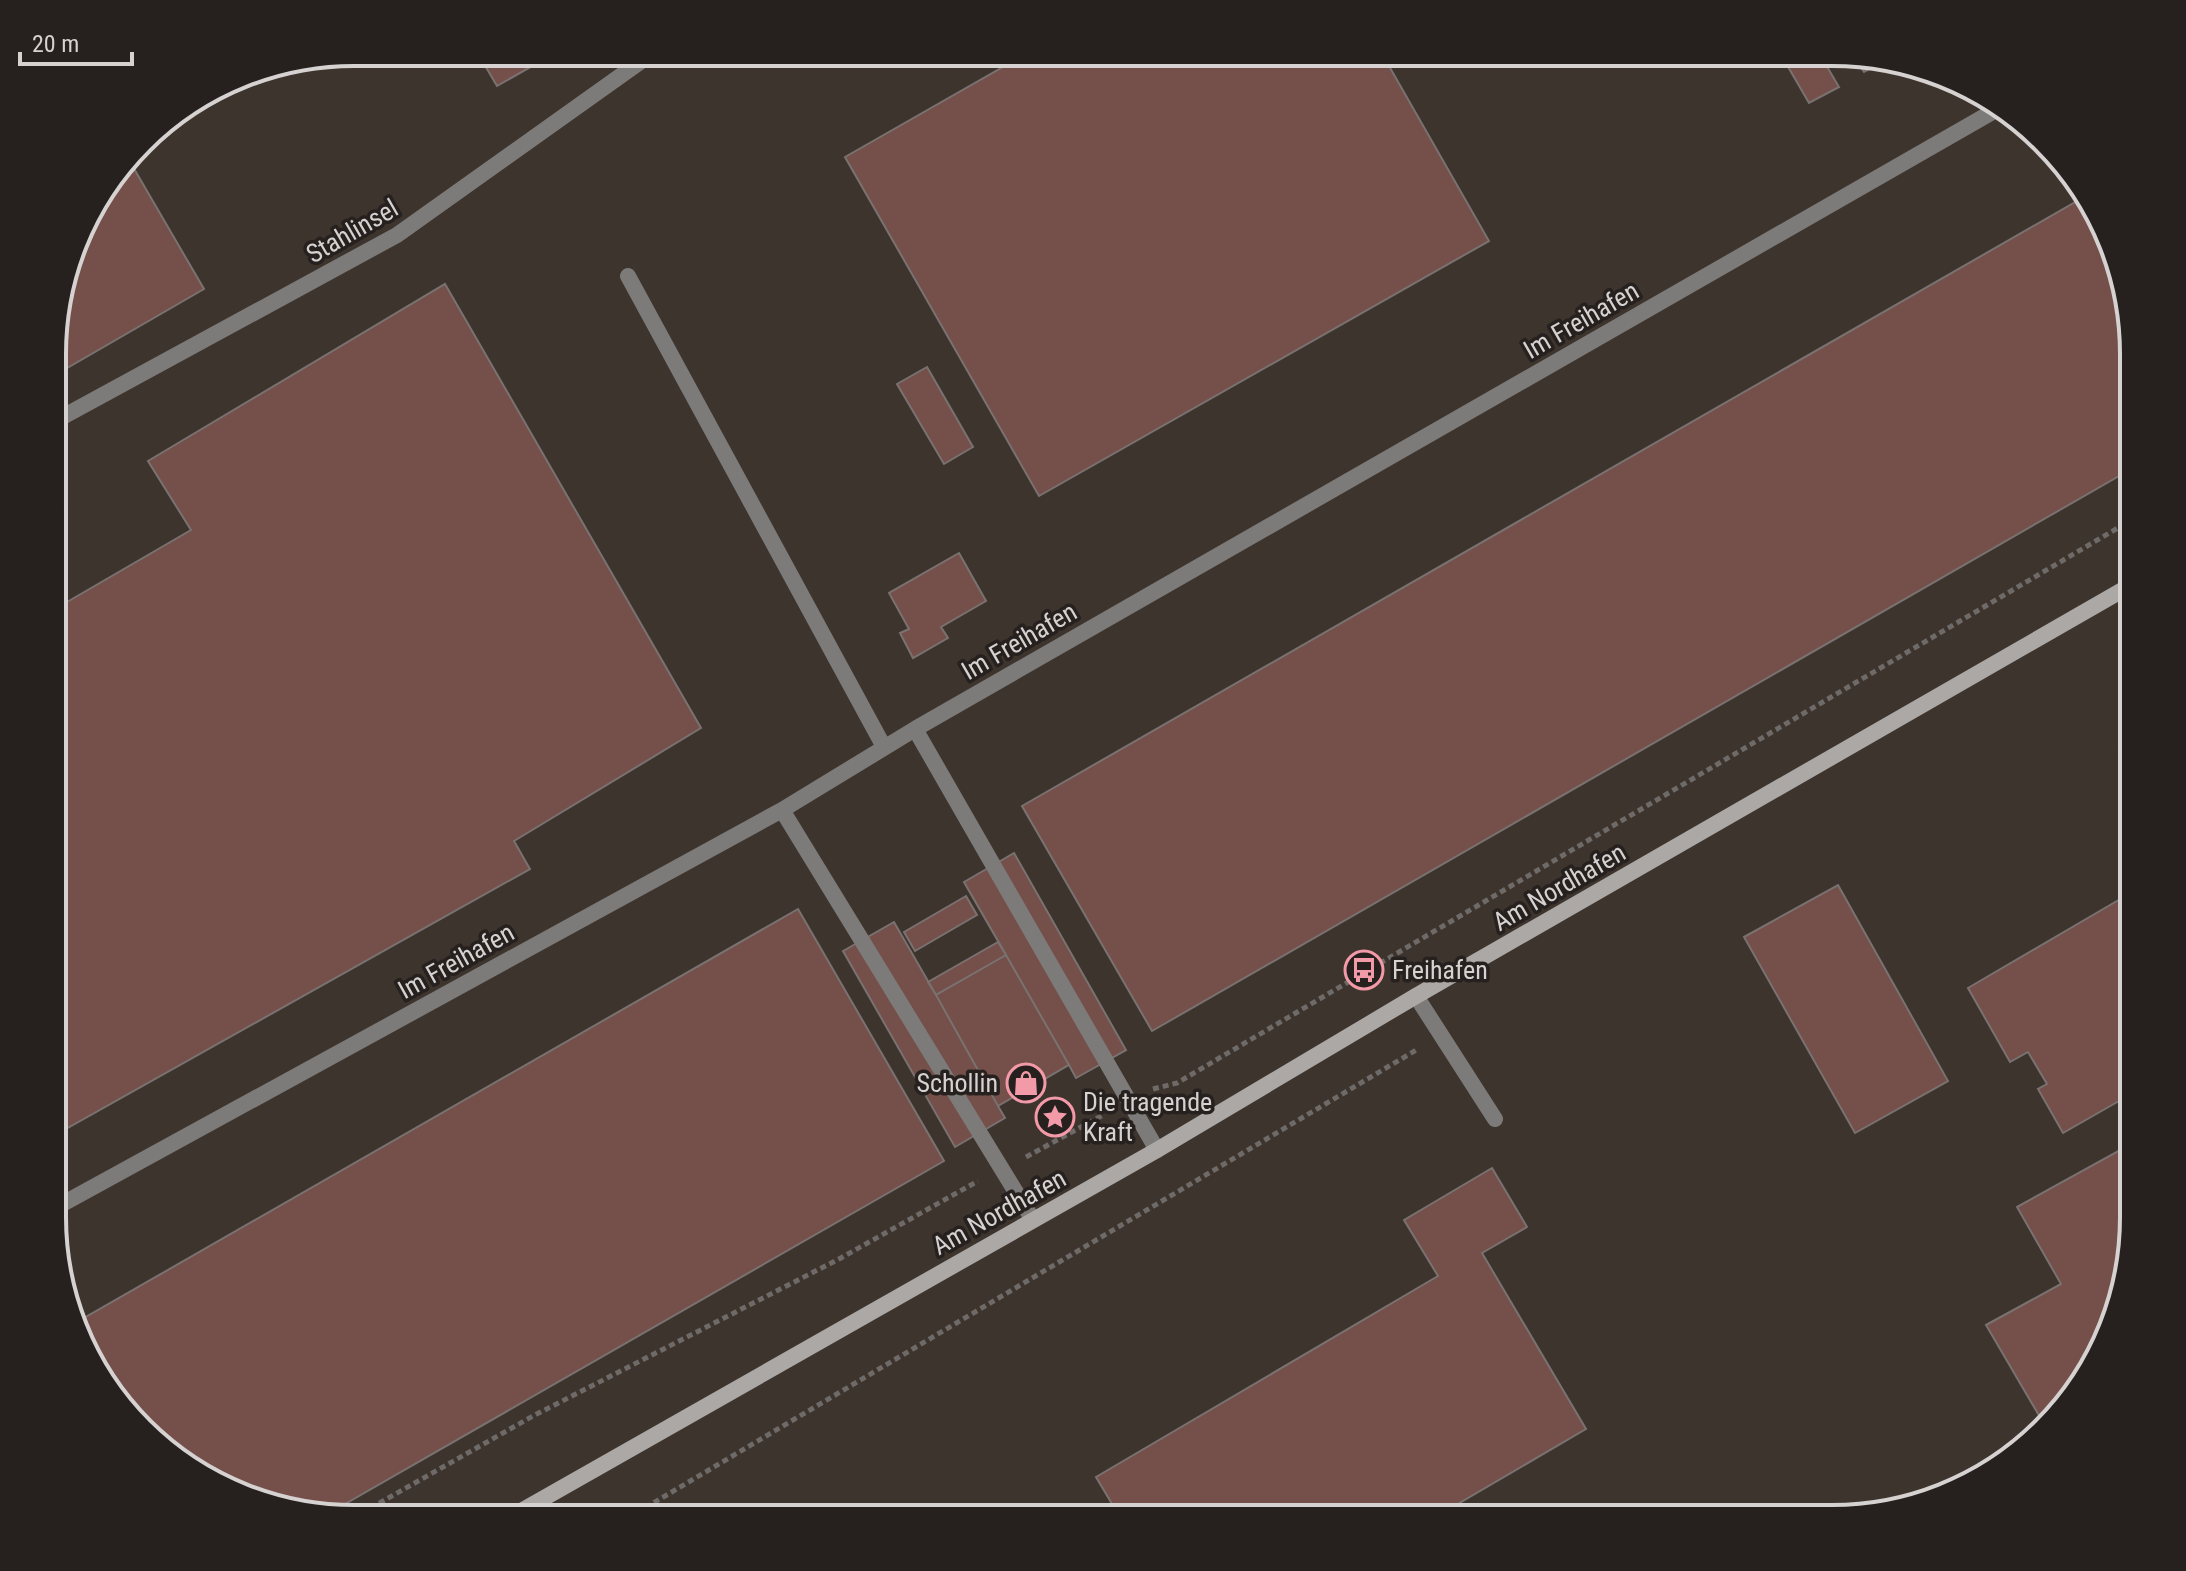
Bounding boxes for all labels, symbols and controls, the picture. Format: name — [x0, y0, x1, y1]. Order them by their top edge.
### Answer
scale bar — [20, 16, 132, 66]
text: 20 m — [32, 30, 79, 58]
street label: Stahlinsel — [301, 193, 403, 269]
street label: Im Freihafen — [1518, 275, 1644, 365]
street label: Im Freihafen — [956, 596, 1082, 686]
street label: Am Nordhafen — [1487, 837, 1631, 937]
street label: Im Freihafen — [393, 917, 519, 1005]
bus stop icon: Freihafen — [1343, 949, 1385, 991]
place label: Freihafen — [1392, 955, 1488, 985]
shop icon: Schollin — [1005, 1062, 1047, 1104]
place label: Schollin — [916, 1068, 998, 1098]
place label: Die tragende Kraft — [1083, 1087, 1212, 1147]
place icon: Die tragende Kraft — [1034, 1096, 1076, 1138]
street label: Am Nordhafen — [927, 1163, 1071, 1261]

